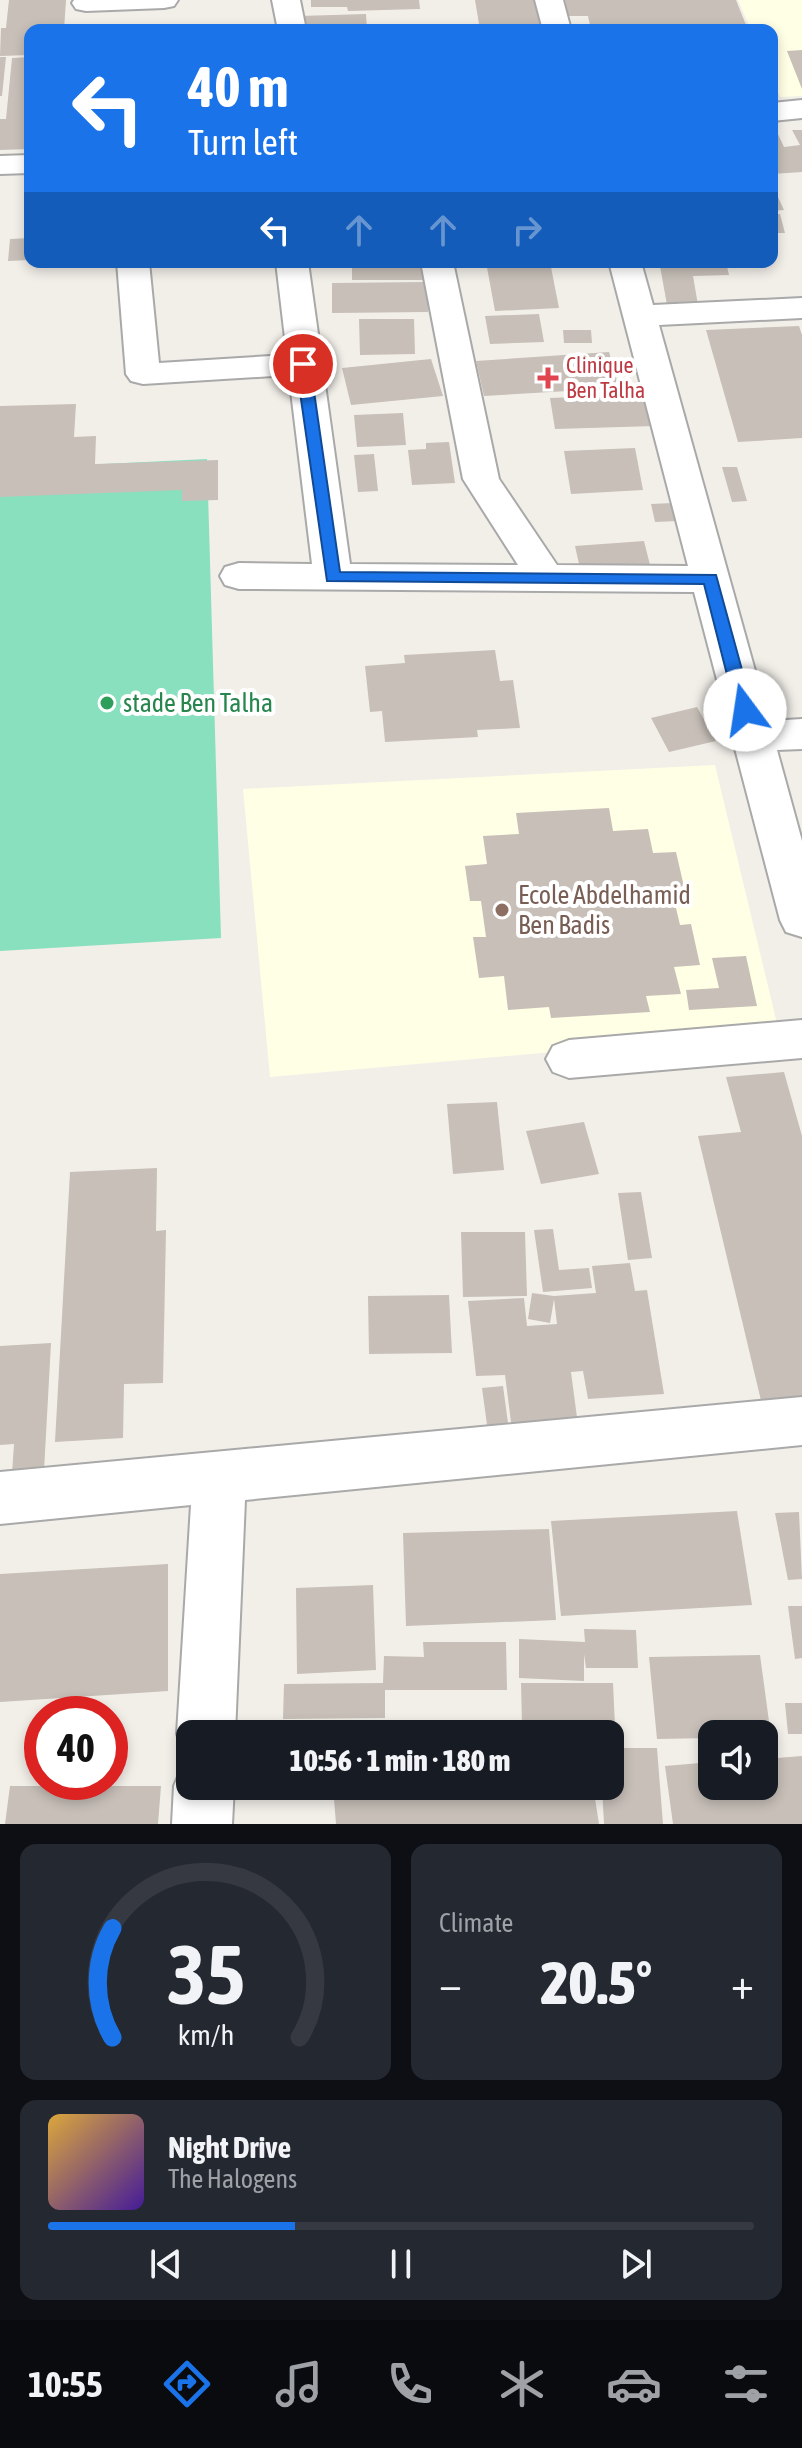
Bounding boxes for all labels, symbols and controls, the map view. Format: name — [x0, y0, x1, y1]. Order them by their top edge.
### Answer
text: 40 m — [188, 55, 289, 119]
icon: left — [56, 56, 160, 160]
text: Turn left — [188, 121, 298, 163]
icon: left — [253, 208, 297, 252]
icon: ahead — [337, 208, 381, 252]
icon: ahead — [421, 208, 465, 252]
icon: right — [505, 208, 549, 252]
pin — [269, 330, 337, 398]
icon: arrive — [281, 342, 325, 386]
place label: Clinique Ben Talha — [566, 352, 645, 403]
marker: Clinique Ben Talha — [537, 367, 559, 389]
position arrow — [703, 668, 787, 752]
place label: stade Ben Talha — [123, 688, 273, 718]
marker: stade Ben Talha — [98, 694, 116, 712]
place label: Ecole Abdelhamid Ben Badis — [518, 880, 691, 940]
marker: Ecole Abdelhamid Ben Badis — [493, 901, 511, 919]
speed limit sign: 40 — [24, 1696, 128, 1800]
map controls — [698, 1720, 778, 1800]
button: sound — [698, 1720, 778, 1800]
text: 10:56 · 1 min · 180 m — [290, 1743, 510, 1777]
text: Climate — [439, 1908, 513, 1938]
text: 35 — [166, 1926, 245, 2022]
text: 20.5° — [541, 1948, 652, 2017]
text: − — [439, 1958, 462, 2008]
text: + — [731, 1958, 754, 2008]
text: km/h — [177, 2018, 234, 2051]
text: Night Drive — [168, 2130, 291, 2164]
text: The Halogens — [168, 2164, 297, 2194]
icon: previous — [144, 2242, 188, 2286]
icon: pause — [379, 2242, 423, 2286]
icon: next — [614, 2242, 658, 2286]
icon: directions — [159, 2356, 215, 2412]
icon: music — [271, 2356, 327, 2412]
icon: phone — [382, 2356, 438, 2412]
icon: climate — [494, 2356, 550, 2412]
icon: car — [606, 2356, 662, 2412]
icon: filters — [718, 2356, 774, 2412]
text: 10:55 — [28, 2363, 103, 2405]

